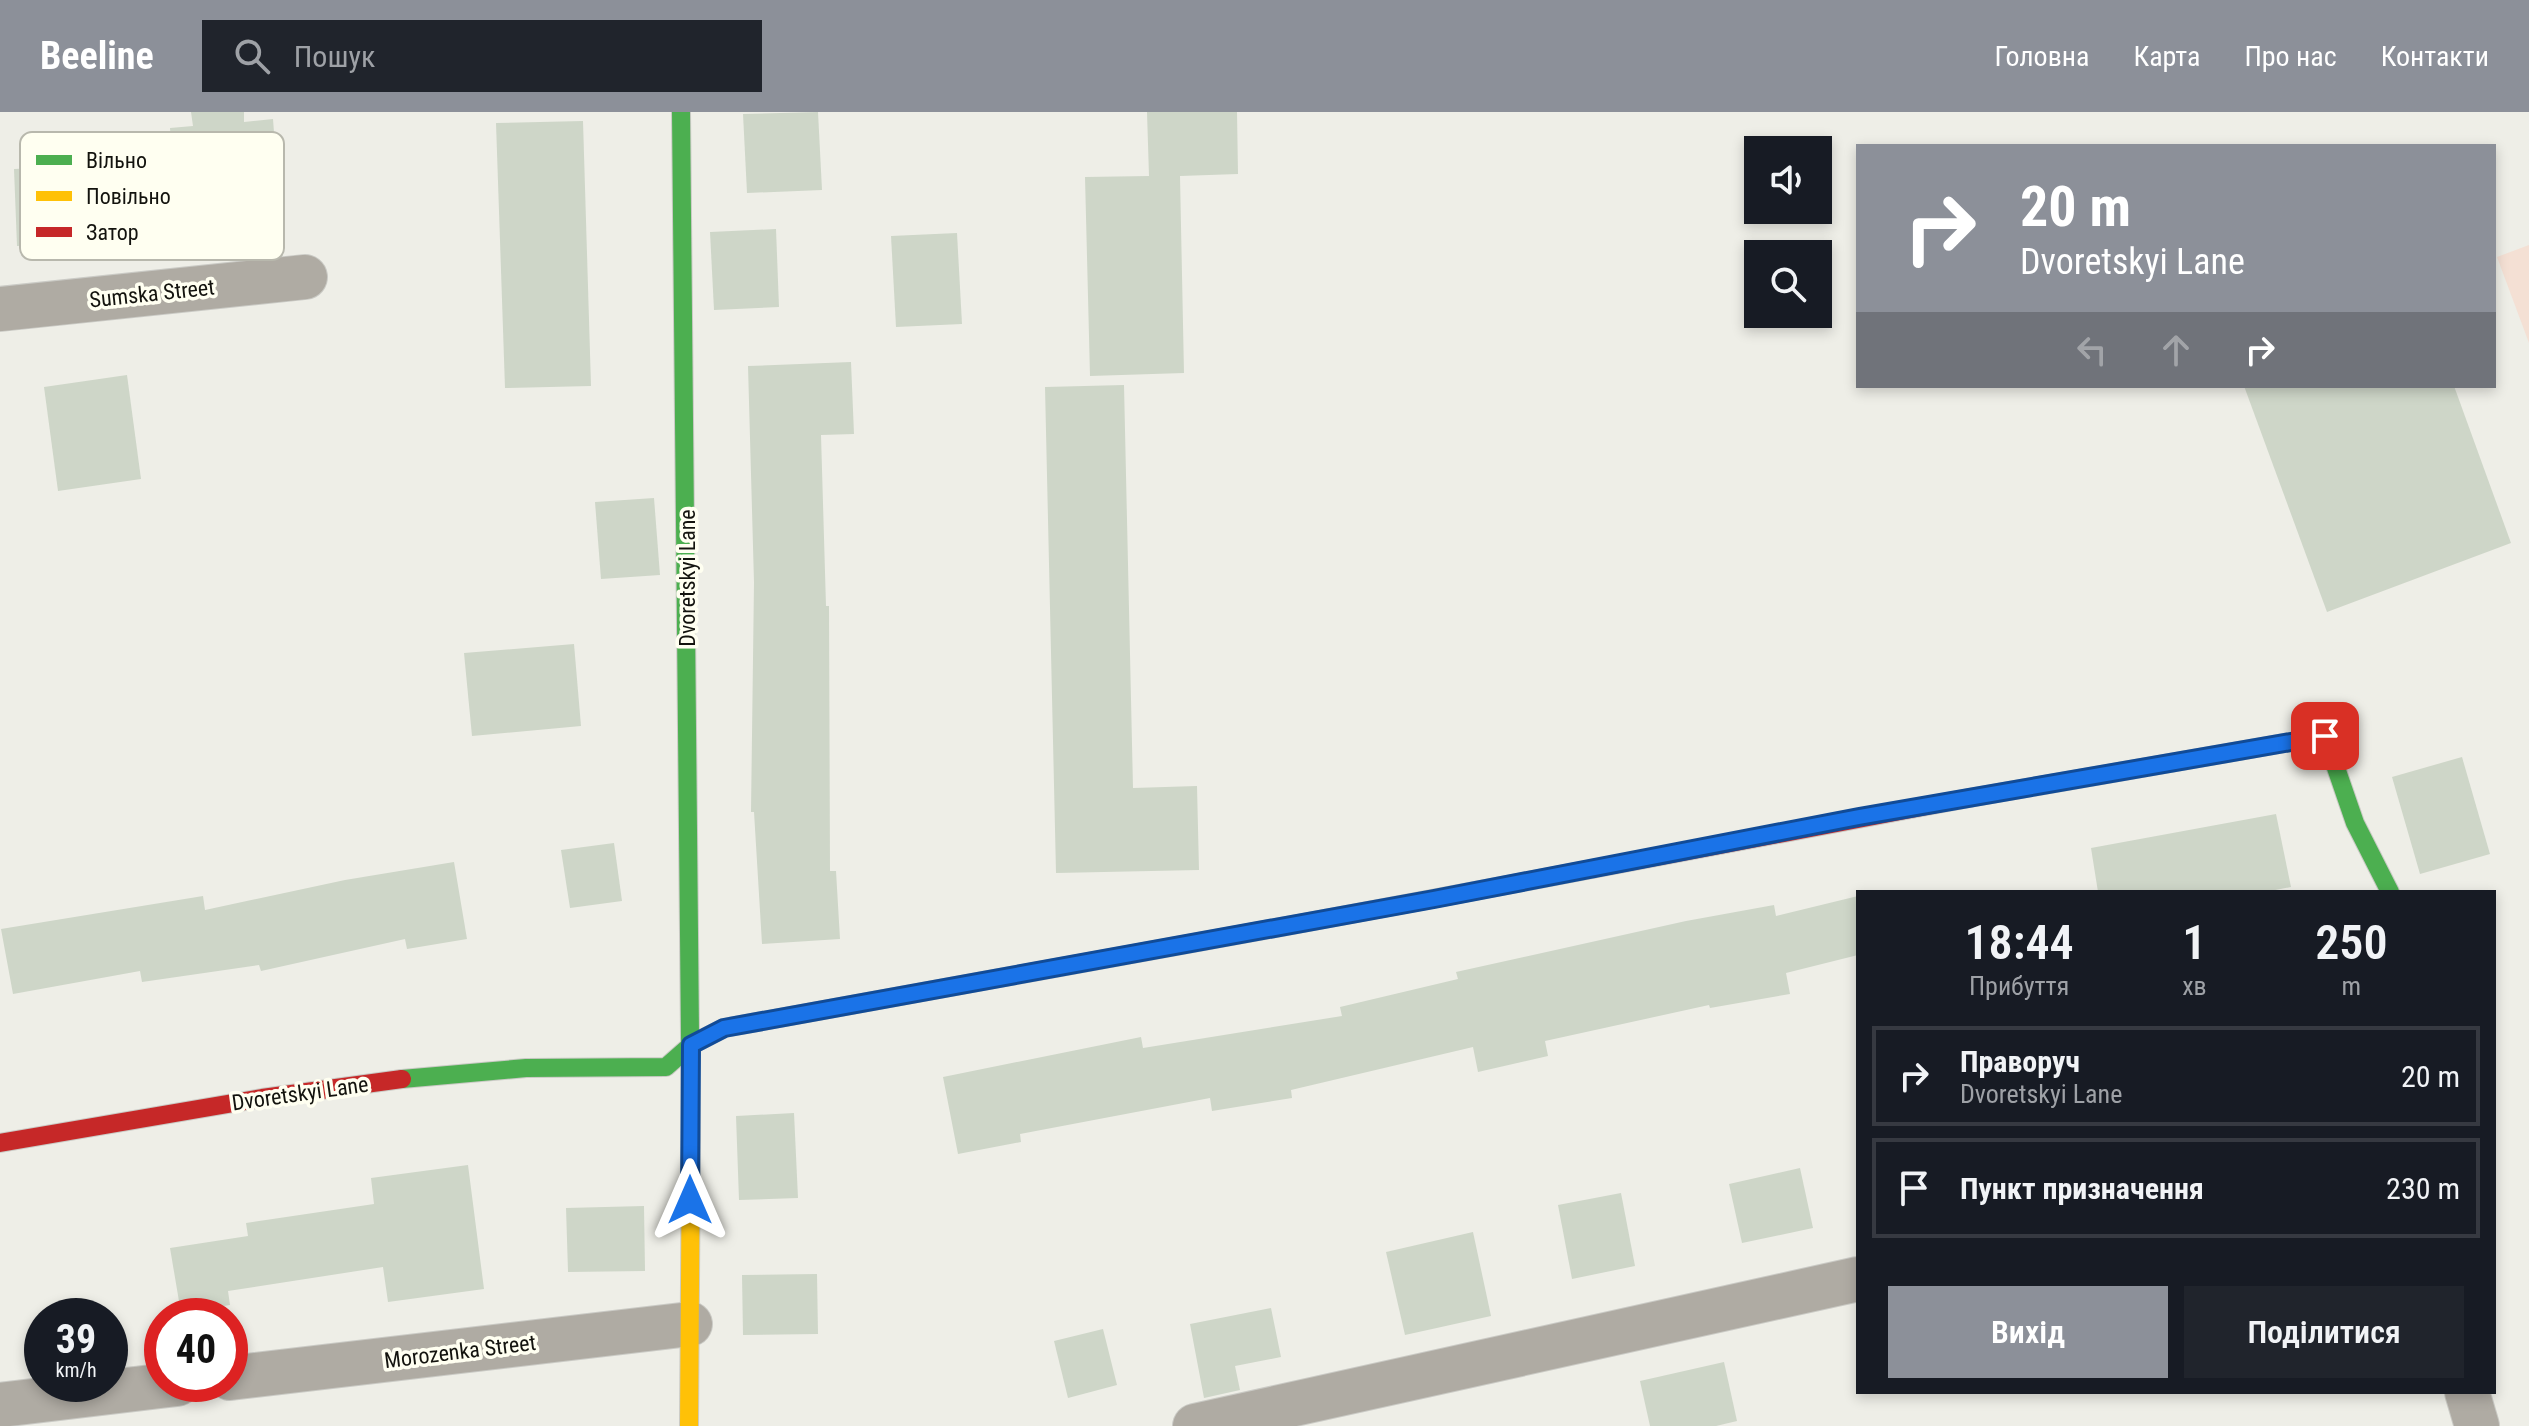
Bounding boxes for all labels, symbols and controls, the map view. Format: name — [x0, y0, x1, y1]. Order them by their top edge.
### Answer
search box — [202, 20, 762, 92]
text: Beeline — [40, 34, 154, 78]
icon: search — [230, 34, 274, 78]
text: Пошук — [294, 39, 375, 74]
text: Головна — [1994, 40, 2089, 73]
text: Карта — [2133, 40, 2200, 73]
text: Про нас — [2244, 40, 2337, 73]
text: Контакти — [2381, 40, 2489, 73]
legend — [20, 132, 284, 260]
map controls — [1744, 136, 1832, 328]
button: sound — [1744, 136, 1832, 224]
text: Вільно — [86, 148, 147, 173]
text: 20 m — [2020, 174, 2131, 240]
icon: right — [1888, 176, 1992, 280]
text: Повільно — [86, 184, 171, 209]
text: Затор — [86, 220, 139, 245]
button: search — [1744, 240, 1832, 328]
text: Dvoretskyi Lane — [2020, 241, 2245, 283]
street label: Sumska Street — [88, 274, 216, 312]
icon: left — [2070, 328, 2114, 372]
icon: ahead — [2154, 328, 2198, 372]
icon: right — [2238, 328, 2282, 372]
street label: Dvoretskyi Lane — [675, 509, 700, 647]
pin — [2291, 702, 2359, 770]
icon: arrive — [2303, 714, 2347, 758]
text: 18:44 — [1964, 914, 2074, 971]
text: 1 — [2182, 914, 2206, 971]
text: 250 — [2315, 914, 2388, 971]
text: Прибуття — [1969, 971, 2069, 1001]
text: хв — [2182, 971, 2207, 1001]
text: m — [2342, 971, 2361, 1001]
text: Праворуч — [1960, 1044, 2080, 1079]
icon: right — [1892, 1054, 1936, 1098]
text: 20 m — [2401, 1059, 2460, 1094]
street label: Dvoretskyi Lane — [230, 1072, 370, 1115]
text: Dvoretskyi Lane — [1960, 1079, 2122, 1109]
position arrow — [648, 1158, 732, 1242]
icon: arrive — [1892, 1166, 1936, 1210]
text: Пункт призначення — [1960, 1171, 2204, 1206]
text: 230 m — [2386, 1171, 2460, 1206]
button: Вихід — [1888, 1286, 2168, 1378]
button: Поділитися — [2184, 1286, 2464, 1378]
speed limit sign: 40 — [144, 1298, 248, 1402]
text: 39 — [56, 1316, 96, 1363]
street label: Morozenka Street — [383, 1330, 537, 1373]
text: km/h — [55, 1358, 97, 1382]

